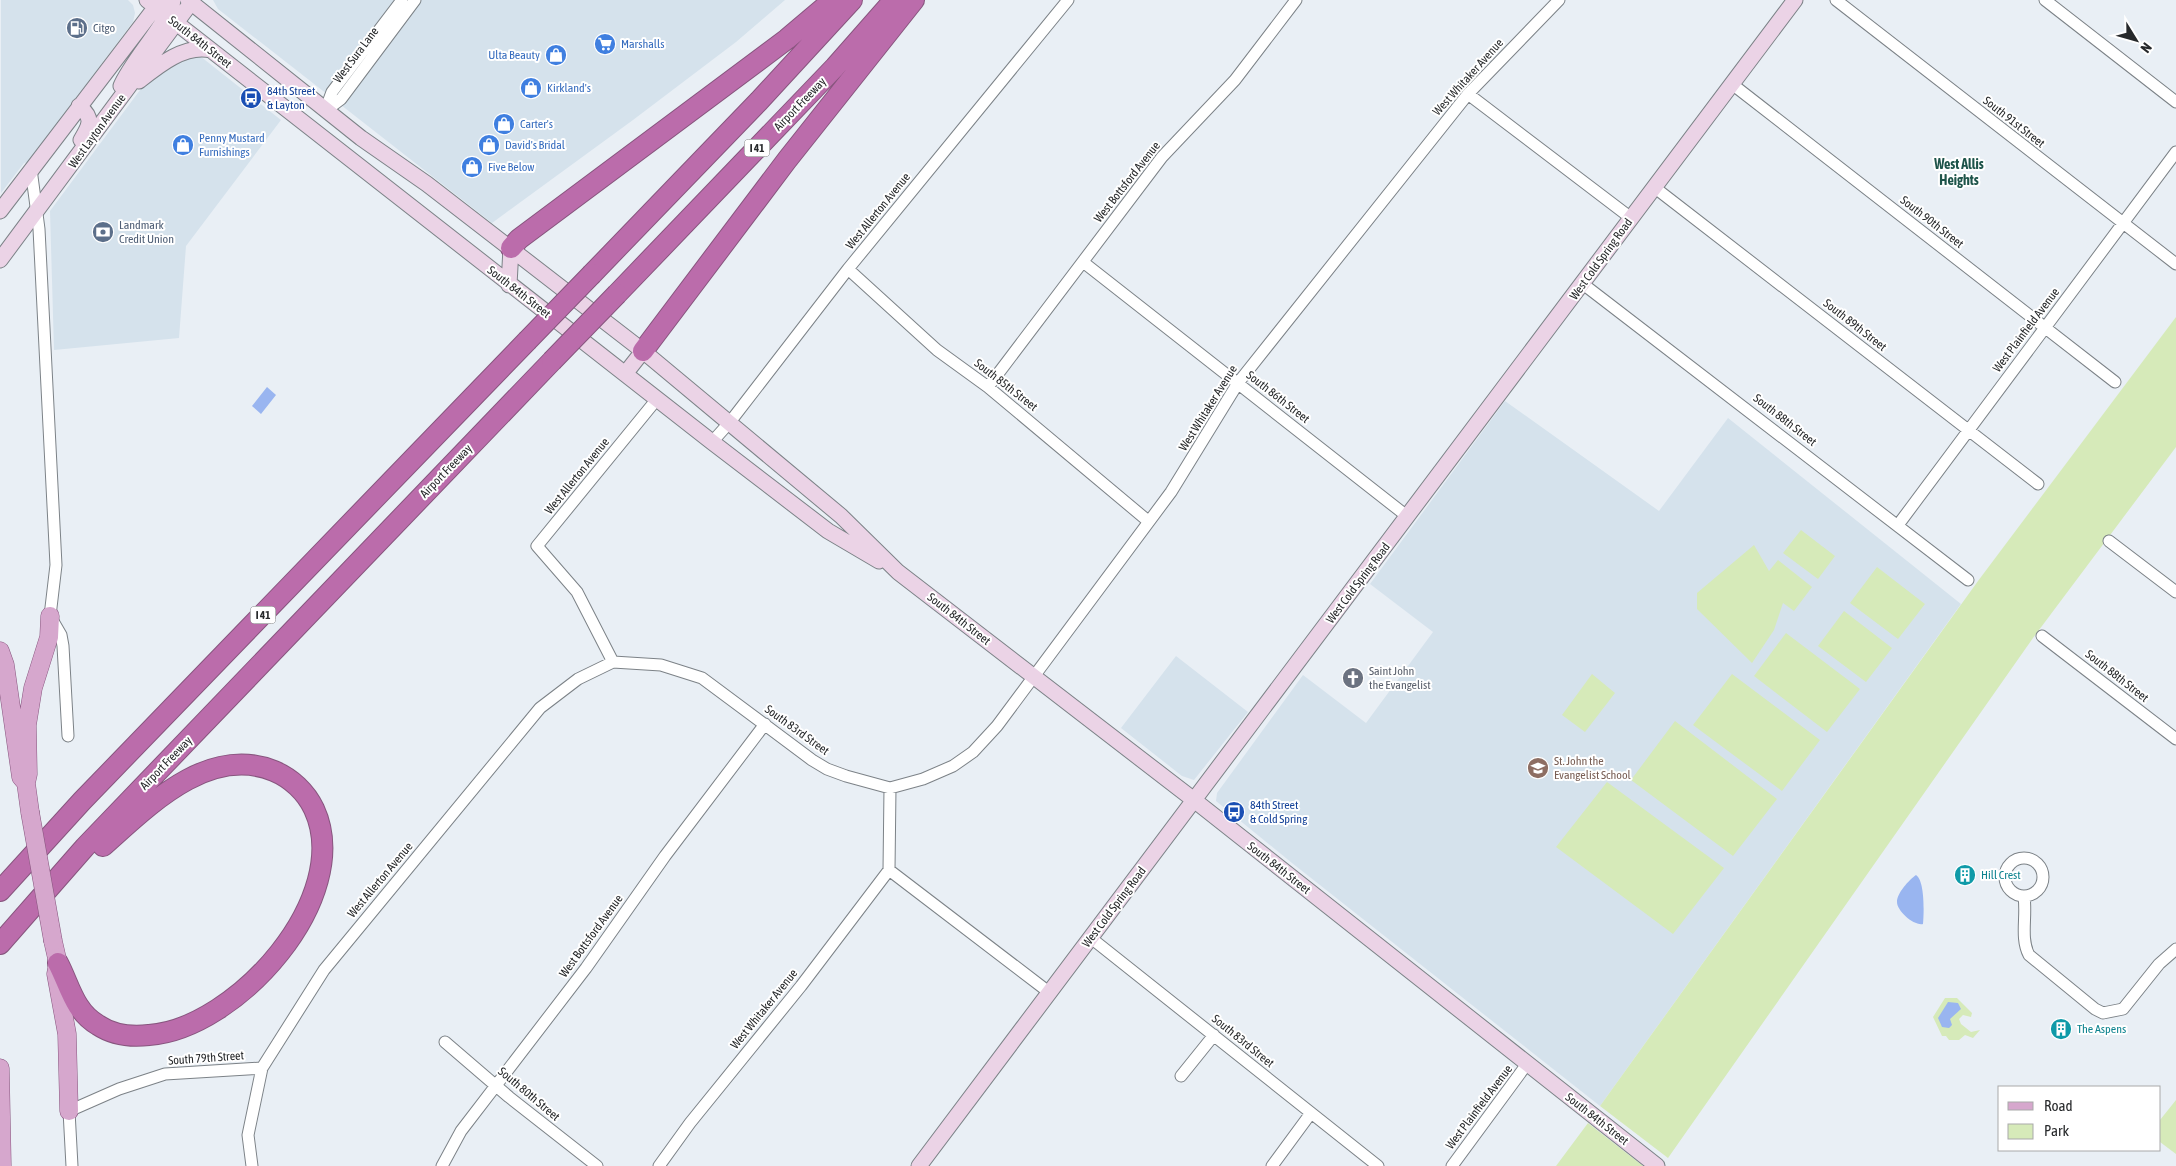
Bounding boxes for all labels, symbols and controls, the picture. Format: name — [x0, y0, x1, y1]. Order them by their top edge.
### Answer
street label: South 84th Street — [166, 13, 235, 71]
north arrow — [2111, 15, 2161, 65]
fuel station icon: Citgo — [65, 16, 89, 40]
place label: Citgo — [93, 21, 116, 35]
street label: West Sura Lane — [331, 24, 381, 86]
supermarket icon: Marshalls — [593, 32, 617, 56]
street label: West Whitaker Avenue — [1430, 36, 1506, 118]
place label: Marshalls — [621, 37, 664, 51]
text: N — [2138, 40, 2155, 56]
shop icon: Ulta Beauty — [544, 43, 568, 67]
place label: Ulta Beauty — [488, 48, 540, 62]
street label: Airport Freeway — [771, 74, 829, 133]
shop icon: Kirkland's — [519, 76, 543, 100]
place label: Kirkland's — [547, 81, 591, 95]
place label: 84th Street & Layton — [267, 84, 316, 112]
bus stop icon: 84th Street & Layton — [239, 86, 263, 110]
street label: West Layton Avenue — [65, 91, 129, 171]
street label: South 91st Street — [1980, 94, 2048, 151]
shop icon: Carter's — [492, 112, 516, 136]
place label: Carter's — [520, 117, 553, 131]
place label: Penny Mustard Furnishings — [199, 131, 265, 159]
shop icon: Penny Mustard Furnishings — [171, 133, 195, 157]
shop icon: David's Bridal — [477, 133, 501, 157]
place label: David's Bridal — [505, 138, 566, 152]
street label: West Bottsford Avenue — [1091, 139, 1163, 225]
road number: I 41 — [744, 140, 770, 156]
shop icon: Five Below — [460, 155, 484, 179]
district label: West Allis Heights — [1933, 156, 1984, 188]
place label: Five Below — [488, 160, 534, 174]
street label: West Allerton Avenue — [843, 170, 913, 252]
street label: South 90th Street — [1898, 193, 1967, 251]
street label: West Cold Spring Road — [1567, 216, 1635, 302]
place label: Landmark Credit Union — [119, 218, 174, 246]
bank icon: Landmark Credit Union — [91, 220, 115, 244]
street label: South 84th Street — [485, 263, 554, 321]
street label: West Plainfield Avenue — [1990, 285, 2062, 375]
street label: South 89th Street — [1821, 296, 1890, 354]
street label: South 85th Street — [972, 356, 1041, 414]
street label: West Whitaker Avenue — [1176, 363, 1240, 453]
street label: South 86th Street — [1244, 368, 1313, 426]
street label: South 88th Street — [1751, 391, 1820, 449]
street label: West Allerton Avenue — [542, 435, 612, 517]
street label: Airport Freeway — [417, 441, 475, 500]
street label: West Cold Spring Road — [1323, 540, 1393, 626]
street label: South 84th Street — [925, 590, 994, 648]
road number: I 41 — [250, 606, 276, 624]
street label: South 88th Street — [2083, 647, 2152, 705]
place label: Saint John the Evangelist — [1369, 664, 1431, 692]
church icon: Saint John the Evangelist — [1341, 666, 1365, 690]
street label: South 83rd Street — [762, 702, 832, 758]
street label: Airport Freeway — [137, 733, 195, 792]
place label: St. John the Evangelist School — [1554, 754, 1632, 782]
school or university icon: St. John the Evangelist School — [1526, 756, 1550, 780]
place label: 84th Street & Cold Spring — [1250, 798, 1308, 826]
bus stop icon: 84th Street & Cold Spring — [1222, 800, 1246, 824]
street label: South 84th Street — [1245, 839, 1314, 897]
street label: West Allerton Avenue — [344, 840, 416, 920]
building icon: Hill Crest — [1953, 863, 1977, 887]
street label: West Cold Spring Road — [1079, 864, 1149, 950]
place label: Hill Crest — [1981, 868, 2021, 882]
street label: West Bottsford Avenue — [556, 892, 626, 980]
street label: West Whitaker Avenue — [728, 966, 800, 1052]
street label: South 83rd Street — [1209, 1012, 1277, 1071]
building icon: The Aspens — [2049, 1017, 2073, 1041]
place label: The Aspens — [2077, 1022, 2126, 1036]
street label: South 79th Street — [168, 1048, 245, 1068]
street label: West Plainfield Avenue — [1443, 1062, 1515, 1152]
street label: South 80th Street — [495, 1064, 563, 1124]
legend — [1998, 1086, 2161, 1151]
street label: South 84th Street — [1563, 1090, 1632, 1148]
text: Road — [2044, 1097, 2073, 1114]
text: Park — [2044, 1122, 2069, 1139]

